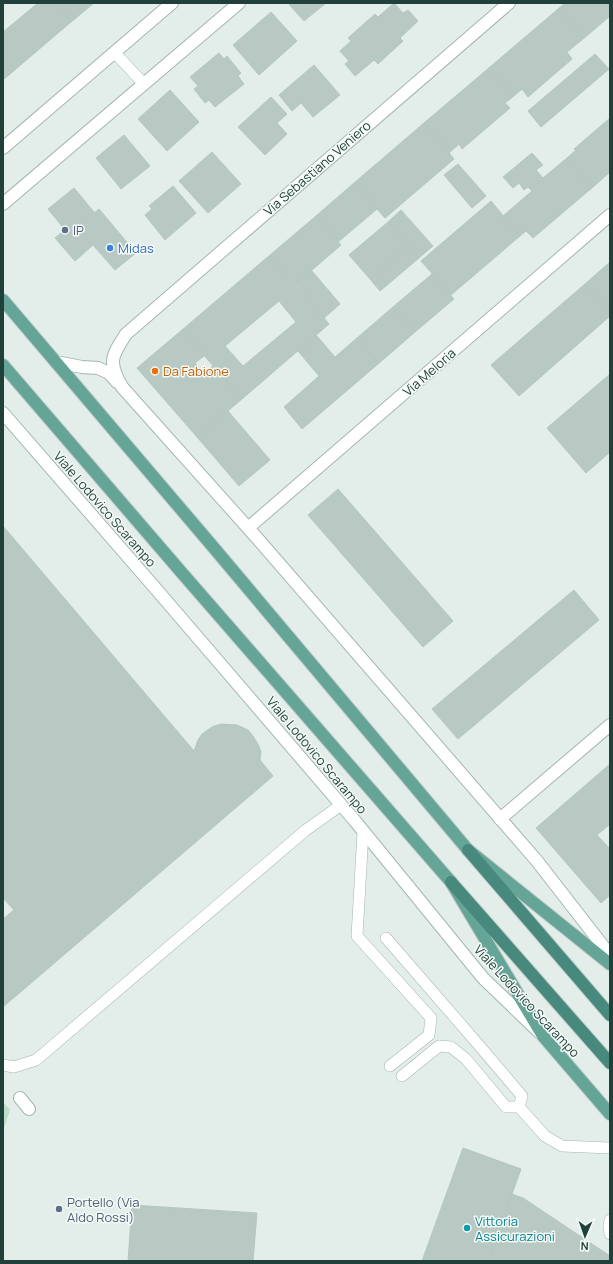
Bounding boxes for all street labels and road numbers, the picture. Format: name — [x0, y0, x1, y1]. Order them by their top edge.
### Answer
street label: Via Sebastiano Veniero — [260, 116, 375, 220]
street label: Via Meloria — [399, 344, 459, 400]
street label: Viale Lodovico Scarampo — [50, 447, 161, 571]
street label: Viale Lodovico Scarampo — [263, 693, 372, 818]
street label: Viale Lodovico Scarampo — [470, 941, 584, 1061]

